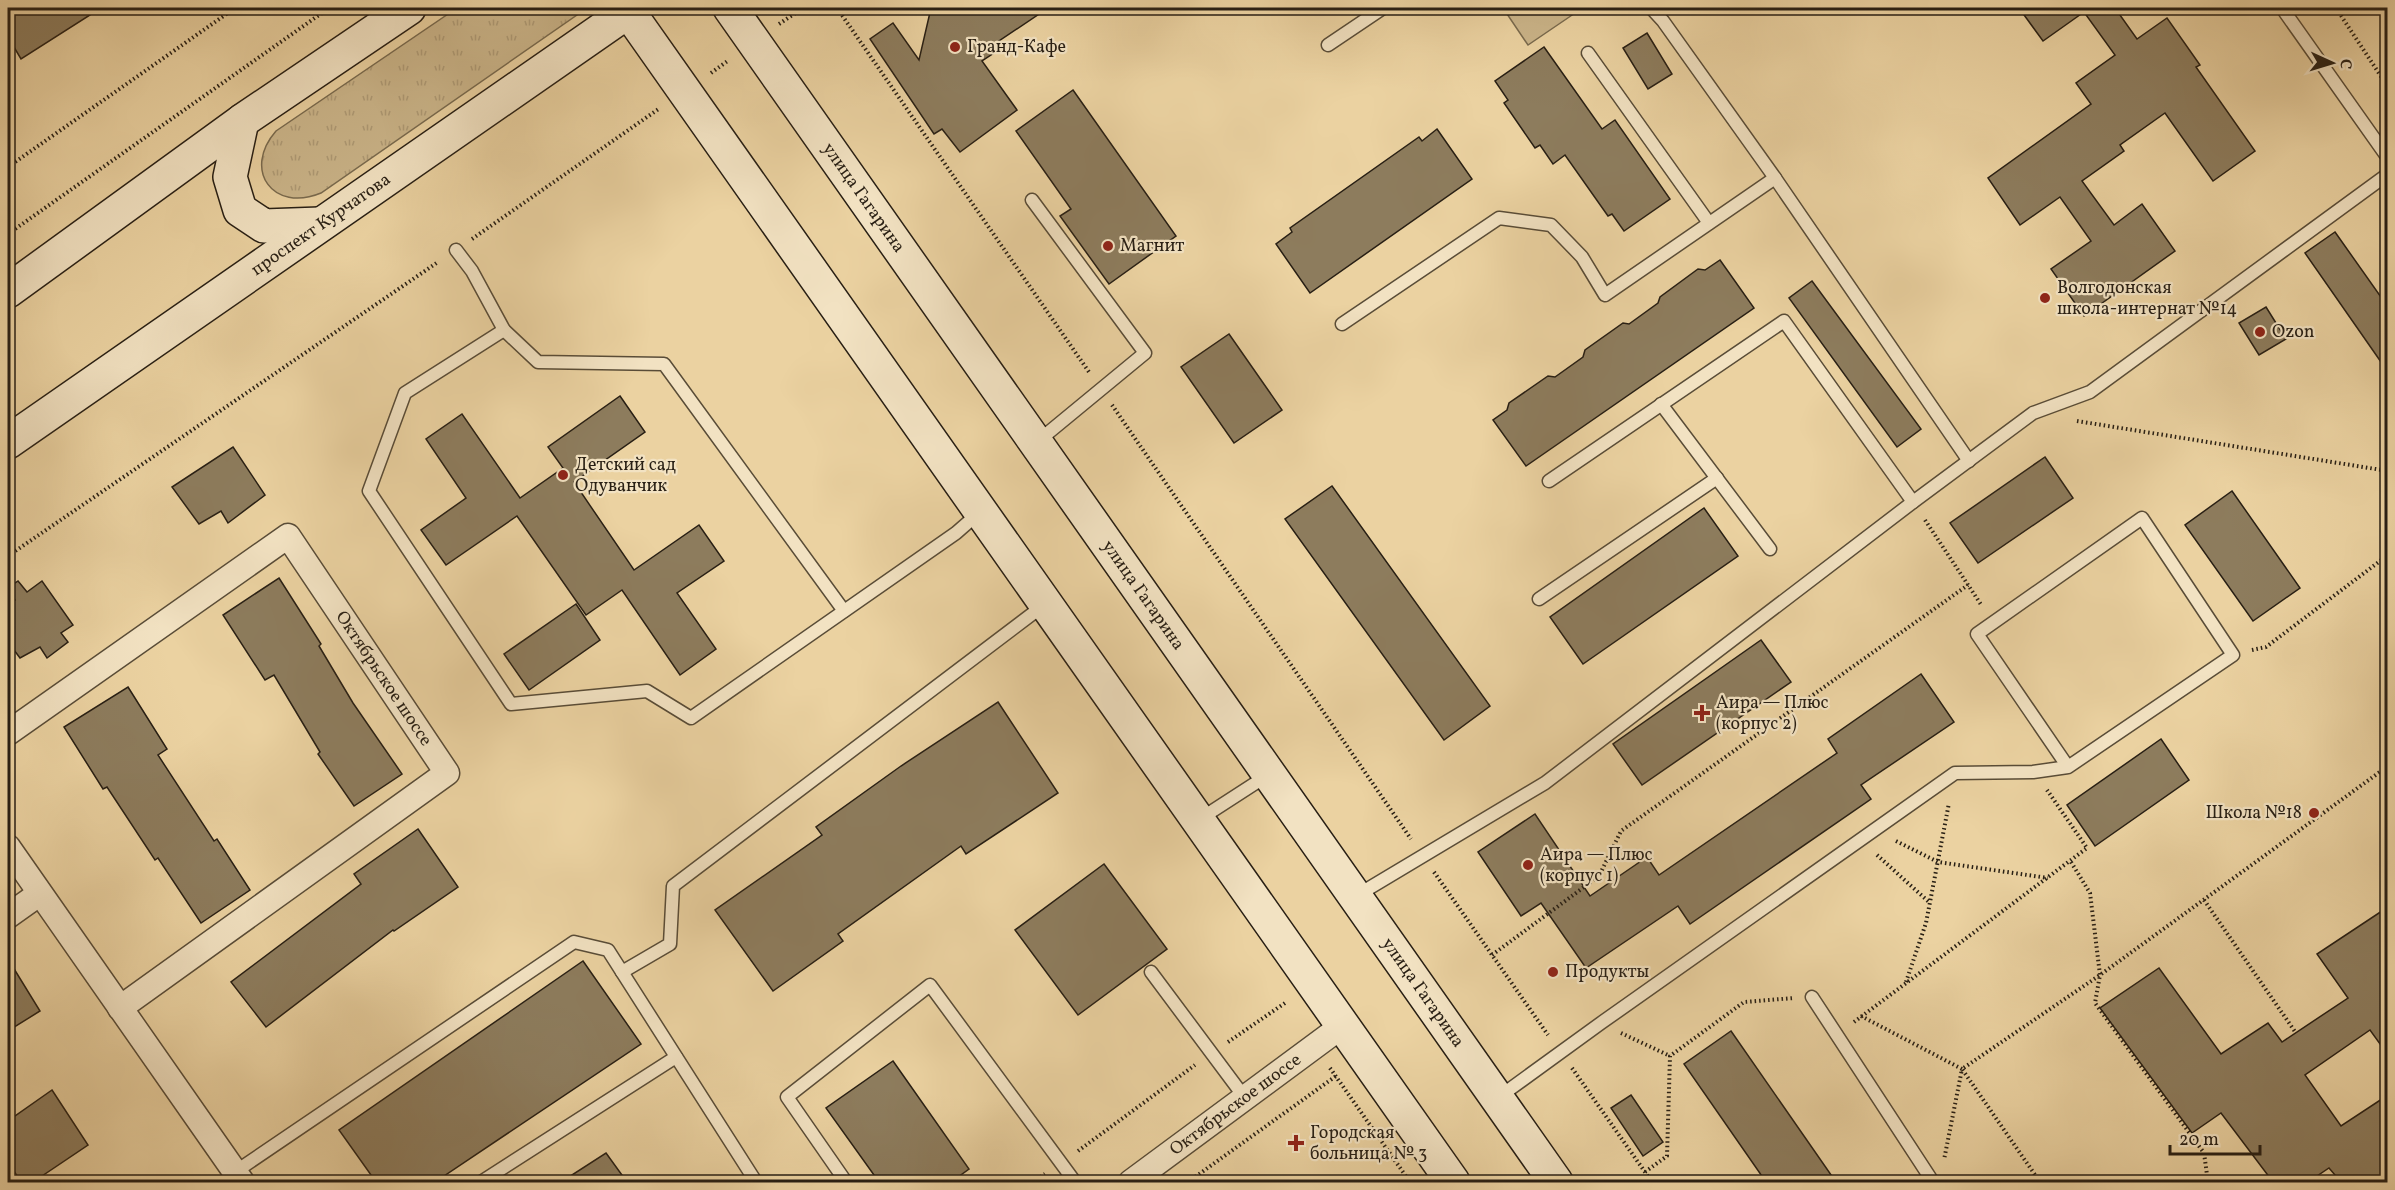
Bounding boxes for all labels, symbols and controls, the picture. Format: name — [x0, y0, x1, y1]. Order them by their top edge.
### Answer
north arrow — [2302, 33, 2362, 93]
place label: Гранд-Кафе — [967, 35, 1066, 60]
marker: Гранд-Кафе — [948, 40, 962, 54]
text: С — [2334, 58, 2356, 70]
street label: улица Гагарина — [816, 138, 911, 258]
street label: проспект Курчатова — [246, 167, 396, 282]
place label: Магнит — [1120, 234, 1184, 259]
marker: Магнит — [1101, 239, 1115, 253]
place label: Волгодонская школа-интернат №14 — [2057, 276, 2237, 322]
marker: Волгодонская школа-интернат №14 — [2038, 291, 2052, 305]
place label: Ozon — [2272, 320, 2315, 345]
marker: Ozon — [2253, 325, 2267, 339]
place label: Детский сад Одуванчик — [575, 453, 676, 499]
marker: Детский сад Одуванчик — [556, 468, 570, 482]
street label: улица Гагарина — [1096, 535, 1191, 655]
street label: Октябрьское шоссе — [329, 606, 438, 751]
place label: Аира — Плюс (корпус 2) — [1716, 691, 1829, 737]
marker: Аира — Плюс (корпус 2) — [1693, 704, 1711, 722]
place label: Школа №18 — [2205, 801, 2302, 826]
marker: Школа №18 — [2307, 806, 2321, 820]
place label: Аира — Плюс (корпус 1) — [1540, 843, 1653, 889]
marker: Аира — Плюс (корпус 1) — [1521, 858, 1535, 872]
street label: улица Гагарина — [1375, 933, 1470, 1053]
place label: Продукты — [1565, 960, 1650, 985]
marker: Продукты — [1546, 965, 1560, 979]
street label: Октябрьское шоссе — [1165, 1048, 1307, 1162]
scale bar — [2170, 1118, 2260, 1156]
place label: Городская больница № 3 — [1310, 1121, 1427, 1167]
text: 20 m — [2179, 1128, 2219, 1153]
marker: Городская больница № 3 — [1287, 1134, 1305, 1152]

